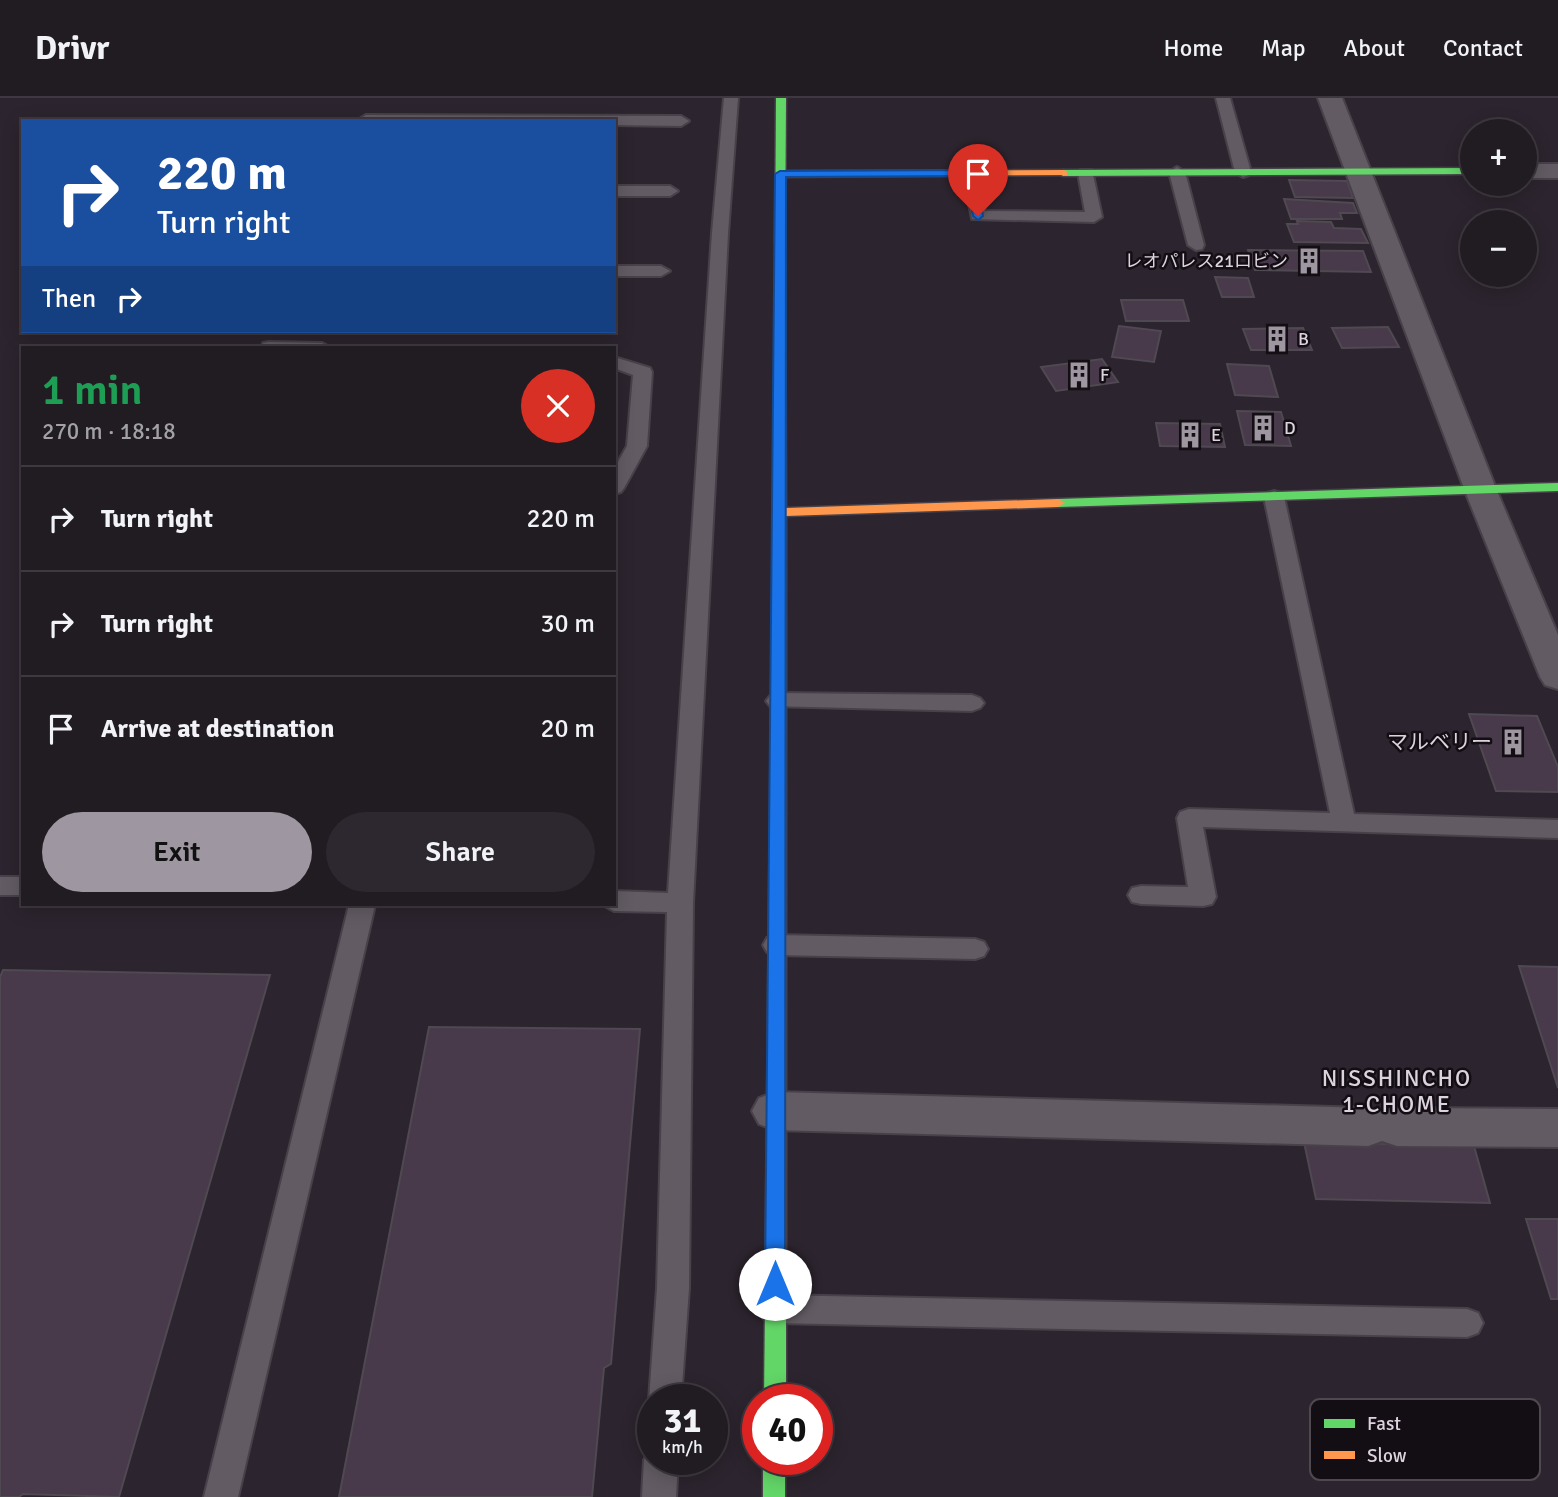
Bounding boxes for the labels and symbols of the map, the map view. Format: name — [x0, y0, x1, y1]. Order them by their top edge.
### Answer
pin — [948, 144, 1008, 216]
building icon: レオパレス21ロビン — [1294, 246, 1324, 276]
place label: レオパレス21ロビン — [1125, 250, 1288, 272]
building icon: B — [1262, 324, 1292, 354]
place label: B — [1298, 328, 1309, 350]
building icon: F — [1064, 360, 1094, 390]
place label: F — [1100, 364, 1109, 386]
building icon: D — [1248, 413, 1278, 443]
place label: D — [1284, 417, 1296, 439]
building icon: E — [1175, 420, 1205, 450]
place label: E — [1211, 424, 1221, 446]
building icon: マルベリー — [1498, 727, 1528, 757]
place label: マルベリー — [1387, 729, 1492, 755]
district label: NISSHINCHO 1-CHOME — [1322, 1064, 1472, 1119]
position arrow — [738, 1247, 812, 1321]
speed limit sign: 40 — [742, 1384, 833, 1475]
legend — [1310, 1399, 1540, 1480]
text: Fast — [1367, 1412, 1401, 1436]
text: Slow — [1367, 1444, 1407, 1468]

